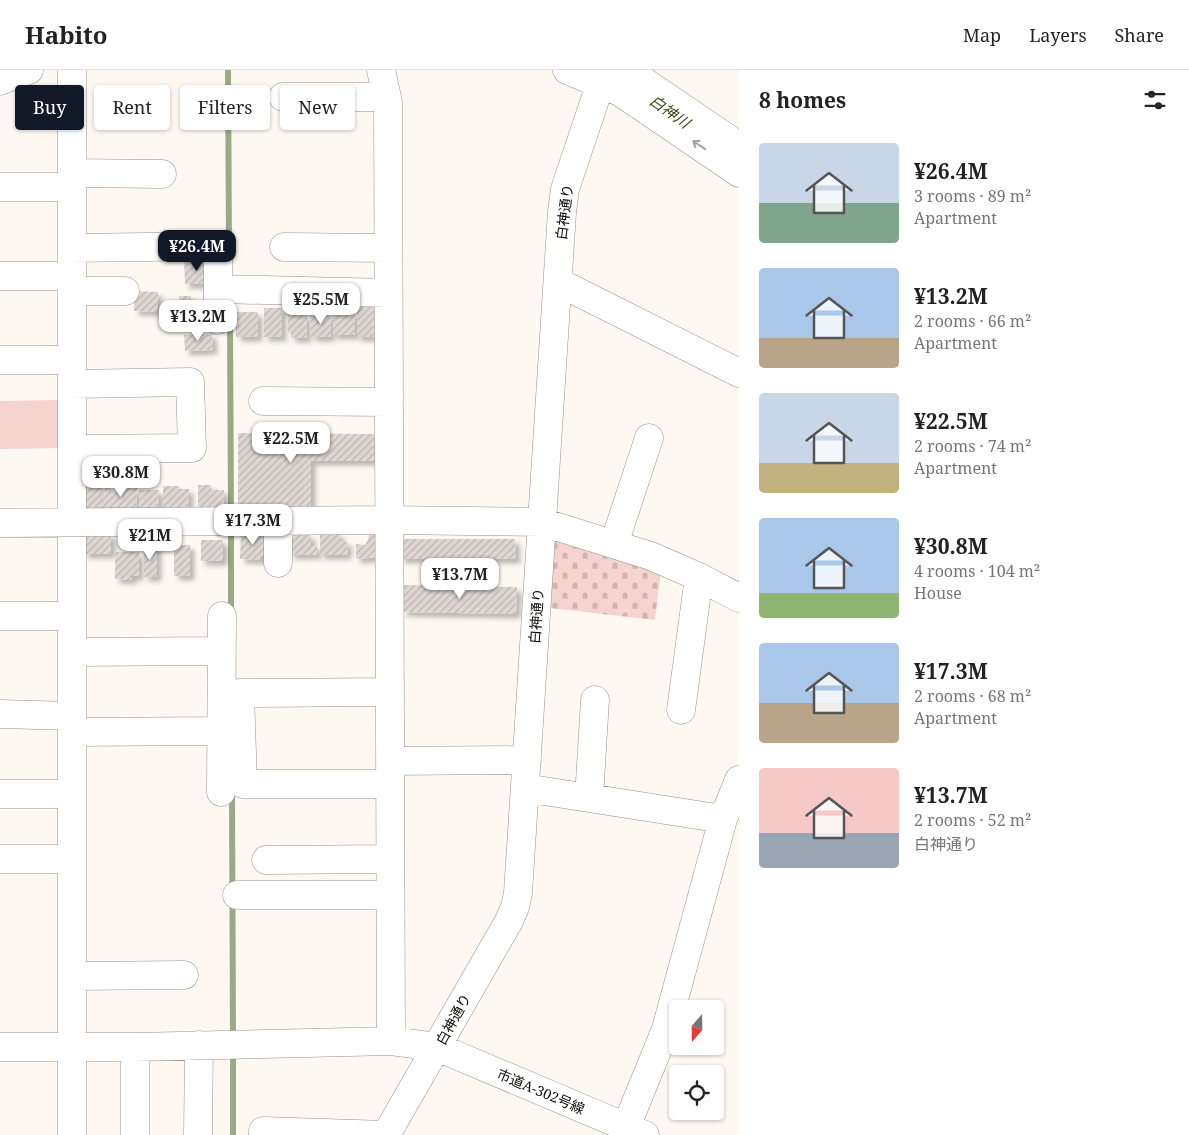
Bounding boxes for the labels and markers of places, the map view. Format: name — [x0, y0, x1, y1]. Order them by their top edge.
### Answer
pin: ¥26.4M — [156, 230, 238, 272]
pin: ¥25.5M — [280, 282, 362, 325]
pin: ¥13.2M — [157, 300, 239, 342]
pin: ¥22.5M — [250, 422, 332, 464]
pin: ¥30.8M — [80, 456, 162, 498]
pin: ¥17.3M — [212, 504, 294, 546]
pin: ¥21M — [120, 518, 180, 561]
pin: ¥13.7M — [419, 558, 501, 600]

